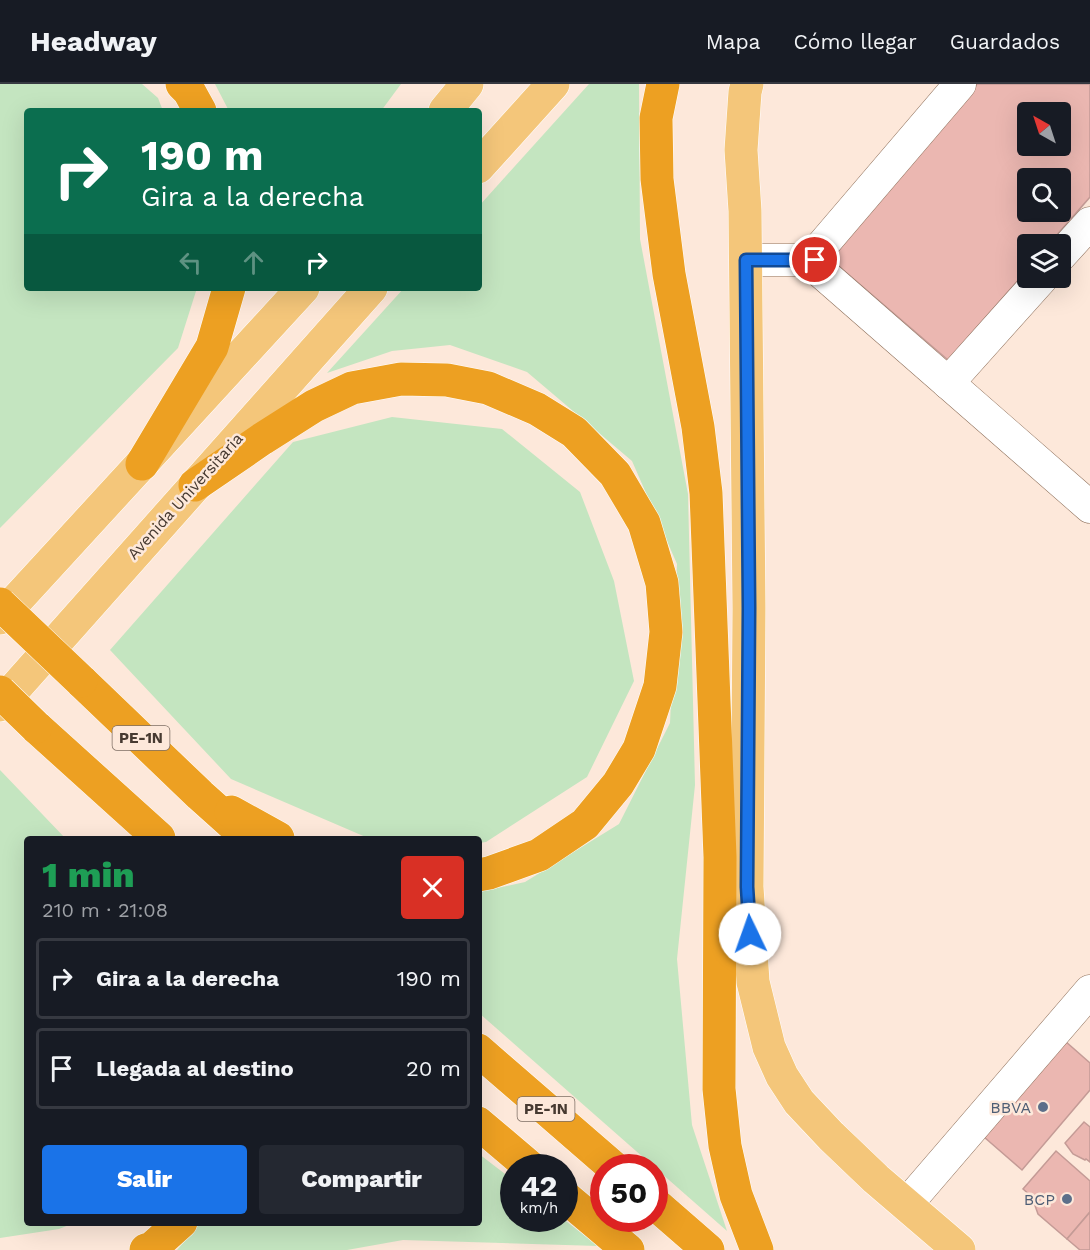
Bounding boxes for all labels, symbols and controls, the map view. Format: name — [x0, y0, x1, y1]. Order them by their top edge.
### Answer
text: Headway — [30, 25, 157, 58]
text: Mapa — [706, 29, 760, 54]
text: Cómo llegar — [793, 29, 917, 54]
text: Guardados — [950, 29, 1060, 54]
north arrow — [1017, 102, 1071, 156]
map controls — [1017, 102, 1071, 288]
text: 190 m — [141, 131, 264, 180]
icon: right — [42, 132, 120, 210]
button: search — [1017, 168, 1071, 222]
text: Gira a la derecha — [141, 181, 364, 213]
pin — [789, 234, 840, 285]
button: layers — [1017, 234, 1071, 288]
icon: arrive — [798, 243, 831, 276]
icon: left — [174, 246, 207, 279]
icon: ahead — [237, 246, 270, 279]
icon: right — [300, 246, 333, 279]
street label: Avenida Universitaria — [123, 429, 247, 563]
road number: PE-1N — [112, 726, 170, 750]
text: 1 min — [42, 854, 135, 896]
button: close — [401, 856, 464, 919]
text: 210 m · 21:08 — [42, 898, 168, 922]
position arrow — [718, 902, 782, 966]
icon: right — [45, 962, 78, 995]
text: Gira a la derecha — [96, 966, 279, 991]
text: 190 m — [397, 966, 461, 991]
icon: arrive — [45, 1052, 78, 1085]
text: Llegada al destino — [96, 1056, 294, 1081]
text: 20 m — [406, 1056, 461, 1081]
road number: PE-1N — [518, 1097, 574, 1121]
place label: BBVA — [990, 1098, 1031, 1117]
marker: BBVA — [1036, 1100, 1050, 1114]
button: Salir — [42, 1145, 247, 1214]
button: Compartir — [259, 1145, 464, 1214]
speed limit sign: 50 — [590, 1154, 668, 1232]
text: 42 — [521, 1168, 557, 1203]
place label: BCP — [1024, 1190, 1055, 1209]
marker: BCP — [1060, 1192, 1074, 1206]
text: km/h — [520, 1199, 558, 1217]

